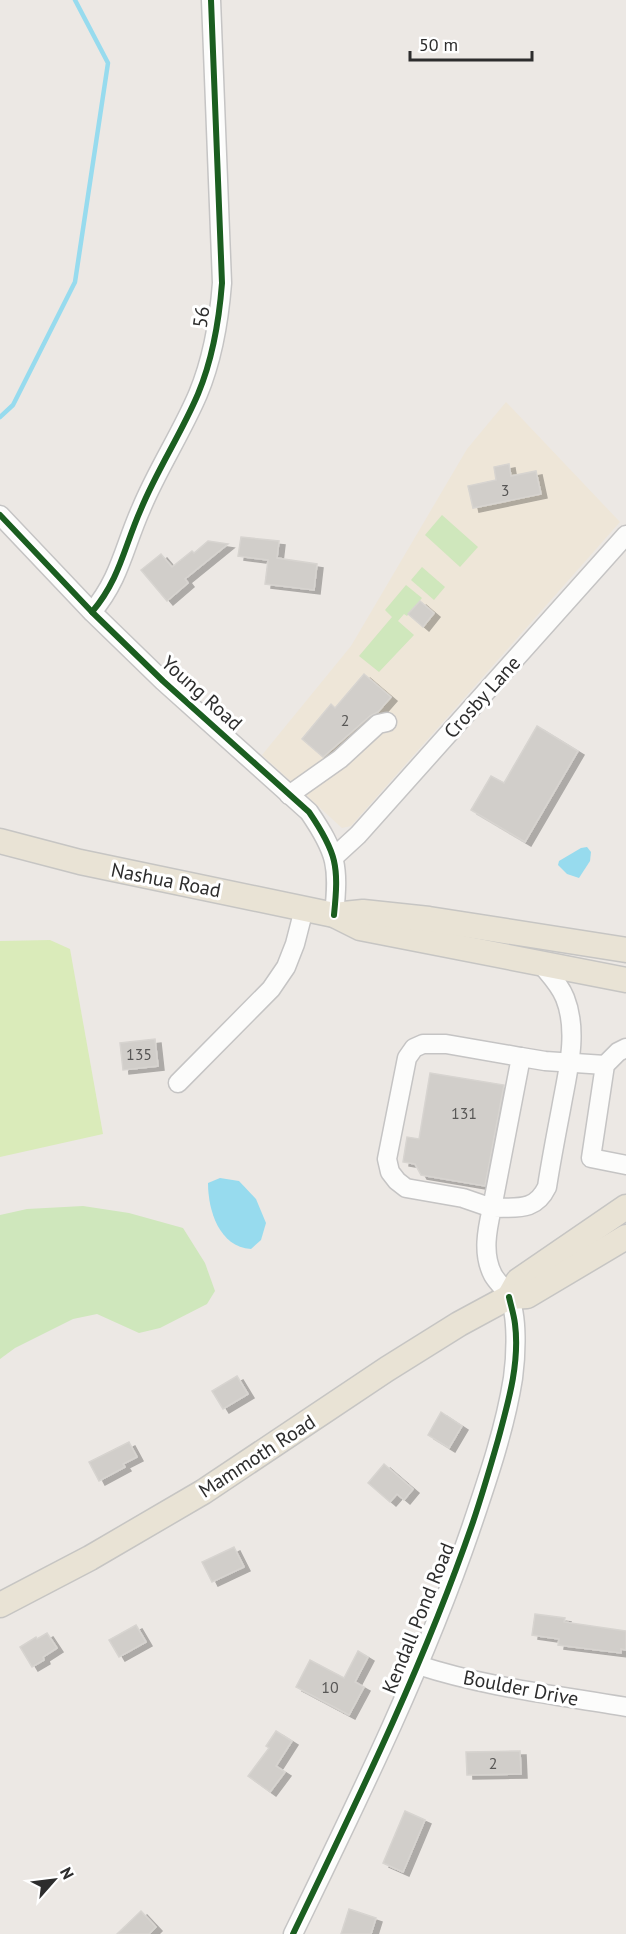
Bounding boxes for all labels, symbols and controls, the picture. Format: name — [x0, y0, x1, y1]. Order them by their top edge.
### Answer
scale bar — [410, 24, 532, 62]
text: 50 m — [419, 33, 458, 56]
street label: 56 — [187, 304, 215, 330]
house number: 3 — [501, 480, 509, 500]
street label: Young Road — [156, 650, 248, 736]
street label: Crosby Lane — [438, 650, 526, 744]
house number: 2 — [341, 710, 349, 730]
street label: Nashua Road — [109, 857, 223, 903]
house number: 135 — [126, 1044, 152, 1064]
house number: 131 — [451, 1103, 477, 1123]
street label: Mammoth Road — [194, 1409, 320, 1503]
street label: Kendall Pond Road — [376, 1539, 460, 1697]
street label: Boulder Drive — [461, 1664, 581, 1712]
house number: 10 — [321, 1677, 339, 1697]
house number: 2 — [489, 1753, 497, 1773]
north arrow — [24, 1850, 84, 1910]
text: N — [56, 1864, 79, 1882]

